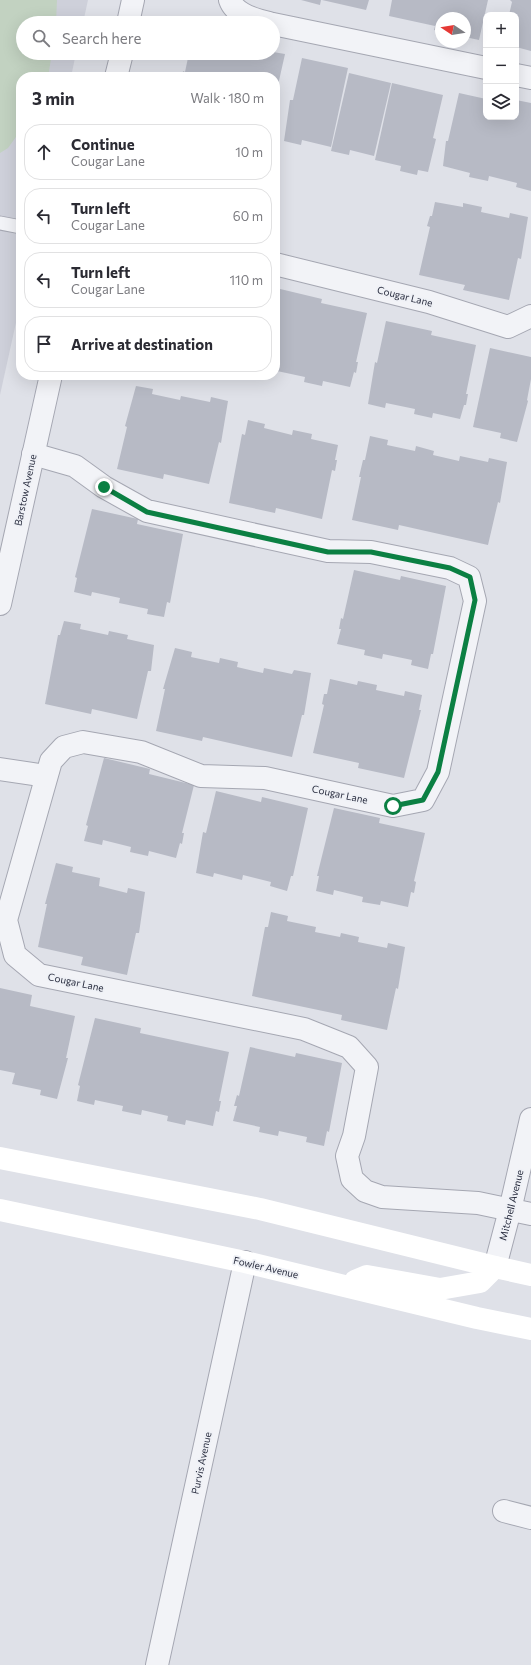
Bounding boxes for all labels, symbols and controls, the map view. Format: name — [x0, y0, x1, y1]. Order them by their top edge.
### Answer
north arrow — [435, 12, 471, 48]
map controls — [483, 12, 519, 120]
button: + — [483, 12, 519, 48]
search box — [16, 16, 280, 60]
icon: search — [30, 27, 52, 49]
text: Search here — [62, 29, 141, 47]
button: − — [483, 48, 519, 84]
button: layers — [483, 84, 519, 120]
text: 3 min — [32, 88, 75, 109]
text: Walk · 180 m — [190, 90, 264, 106]
text: Continue — [71, 135, 135, 153]
icon: ahead — [33, 141, 55, 163]
text: 10 m — [235, 144, 263, 160]
text: Cougar Lane — [71, 153, 145, 169]
text: Turn left — [71, 199, 130, 217]
icon: left — [33, 205, 55, 227]
text: 60 m — [233, 208, 263, 224]
text: Cougar Lane — [71, 217, 145, 233]
text: Turn left — [71, 263, 130, 281]
icon: left — [33, 269, 55, 291]
text: 110 m — [230, 272, 263, 288]
text: Cougar Lane — [71, 281, 145, 297]
street label: Cougar Lane — [376, 283, 434, 309]
icon: arrive — [33, 333, 55, 355]
text: Arrive at destination — [71, 335, 213, 353]
street label: Barstow Avenue — [12, 453, 38, 527]
route end — [95, 478, 113, 496]
street label: Cougar Lane — [311, 782, 369, 806]
route start — [384, 797, 402, 815]
street label: Cougar Lane — [47, 970, 105, 994]
street label: Mitchell Avenue — [496, 1168, 526, 1242]
street label: Fowler Avenue — [232, 1254, 300, 1280]
street label: Purvis Avenue — [189, 1431, 213, 1495]

